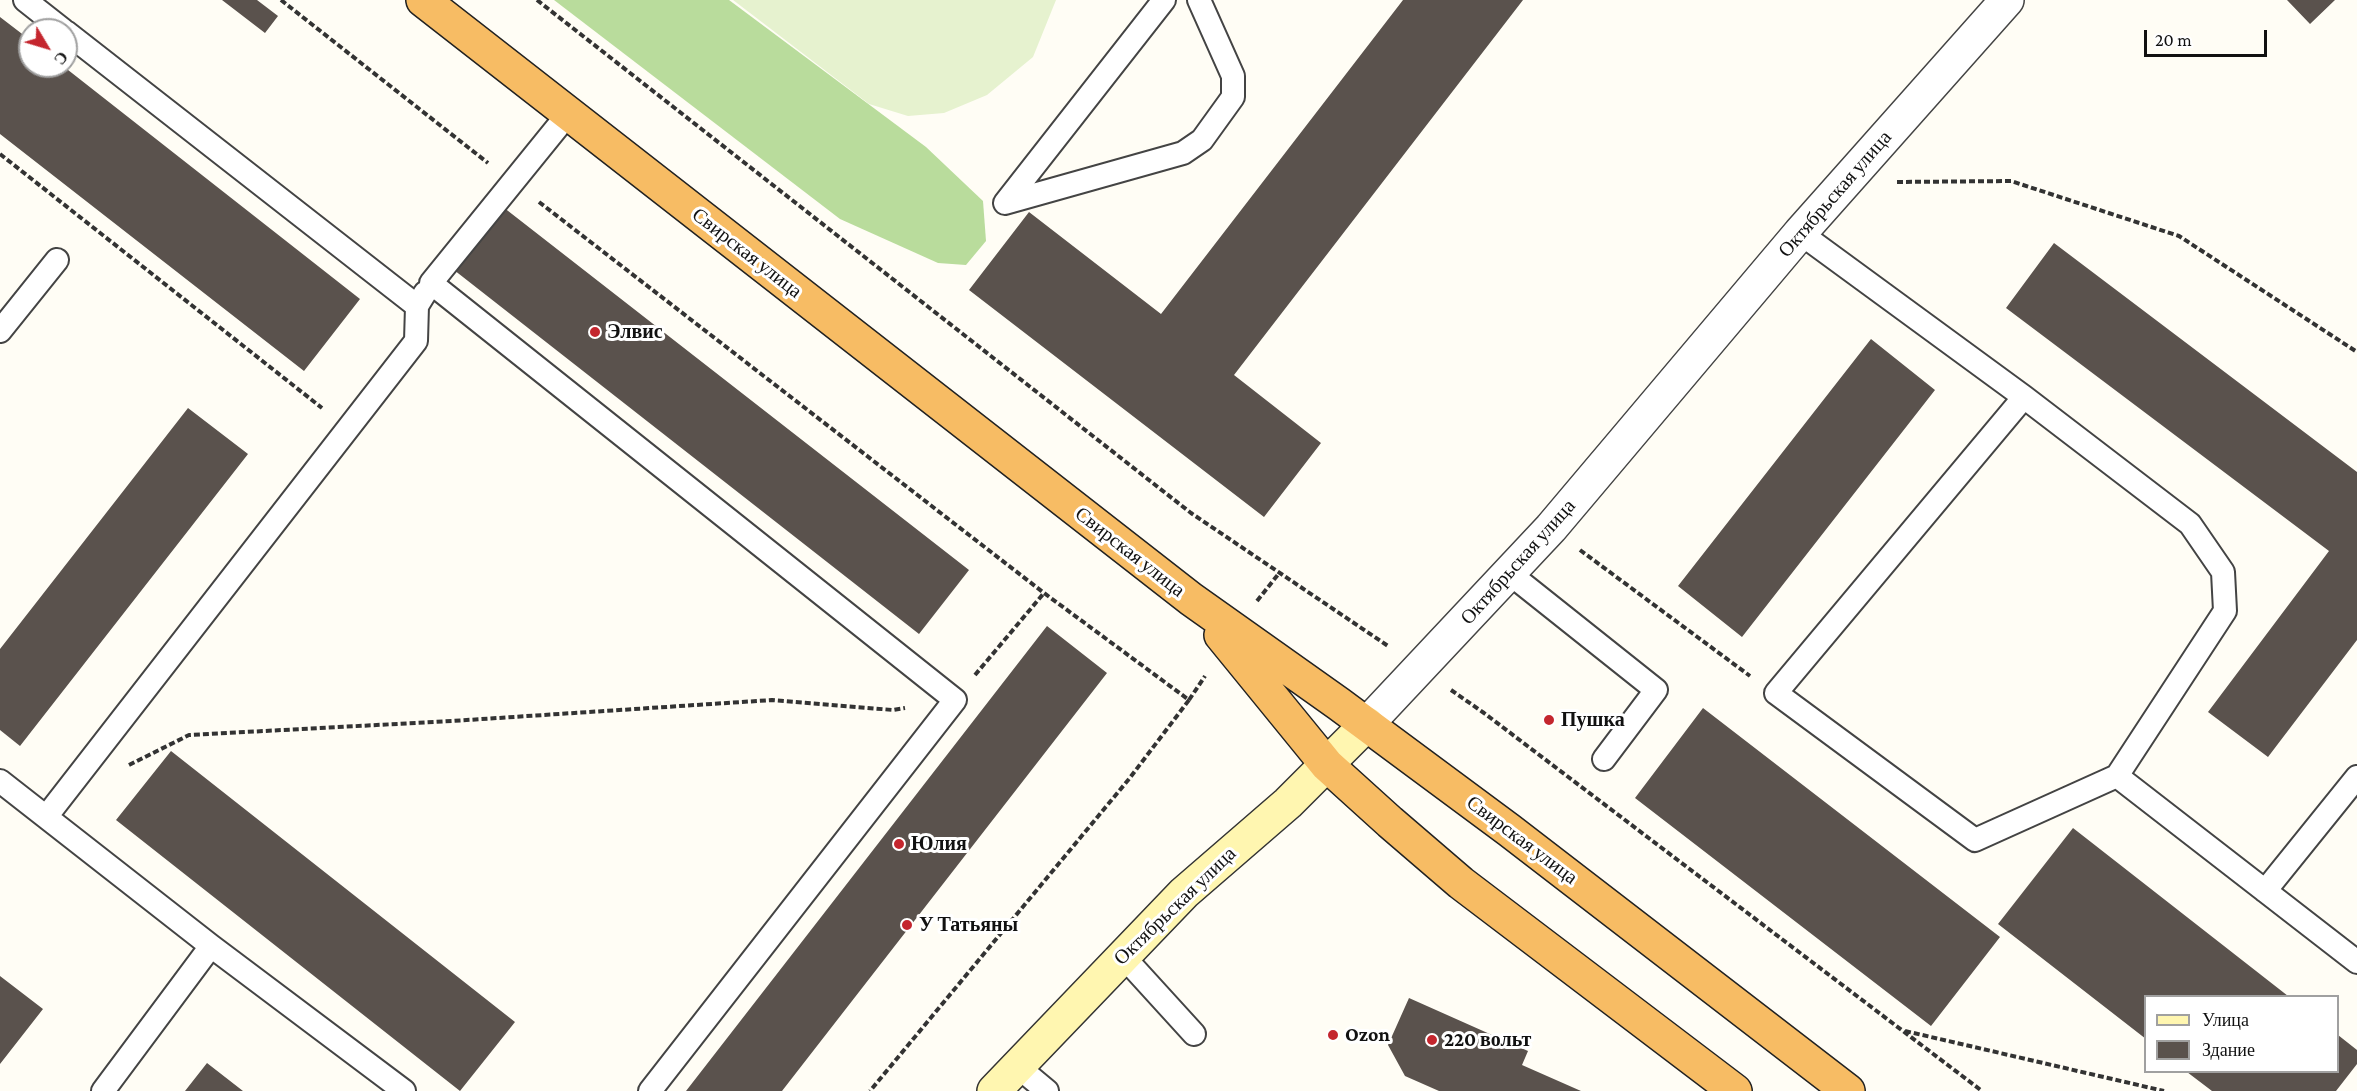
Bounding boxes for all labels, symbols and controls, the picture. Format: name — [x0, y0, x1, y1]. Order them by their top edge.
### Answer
north arrow — [18, 18, 78, 78]
scale bar — [2147, 18, 2270, 56]
text: 20 m — [2155, 30, 2192, 50]
text: С — [51, 48, 71, 68]
street label: Октябрьская улица — [1773, 126, 1897, 262]
street label: Свирская улица — [687, 203, 807, 303]
place label: Элвис — [607, 320, 663, 344]
marker: Элвис — [588, 325, 602, 339]
street label: Октябрьская улица — [1455, 494, 1581, 630]
street label: Свирская улица — [1070, 502, 1190, 602]
place label: Пушка — [1561, 708, 1625, 732]
marker: Пушка — [1542, 713, 1556, 727]
street label: Свирская улица — [1462, 790, 1582, 890]
place label: Юлия — [911, 832, 967, 856]
marker: Юлия — [892, 837, 906, 851]
street label: Октябрьская улица — [1109, 842, 1241, 970]
place label: У Татьяны — [919, 913, 1018, 937]
marker: У Татьяны — [900, 918, 914, 932]
legend — [2144, 995, 2339, 1073]
text: Улица — [2202, 1010, 2249, 1030]
place label: Ozon — [1345, 1023, 1390, 1047]
marker: Ozon — [1326, 1028, 1340, 1042]
place label: 220 вольт — [1444, 1028, 1531, 1052]
marker: 220 вольт — [1425, 1033, 1439, 1047]
text: Здание — [2202, 1040, 2255, 1060]

